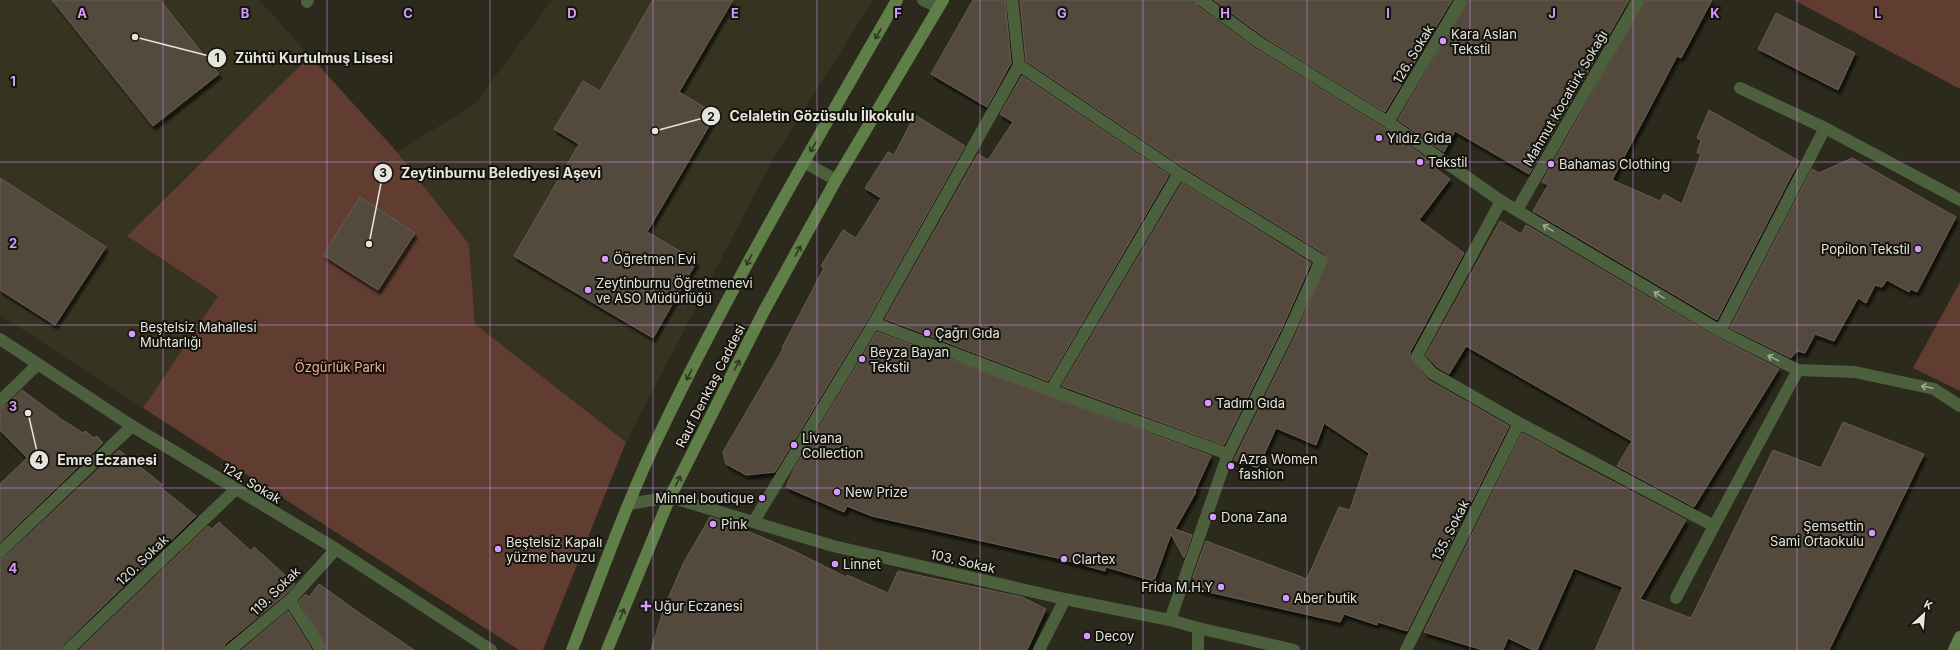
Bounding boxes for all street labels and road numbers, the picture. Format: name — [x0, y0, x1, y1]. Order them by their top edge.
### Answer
street label: 126. Sokak — [1389, 22, 1437, 86]
street label: Mahmut Kocatürk Sokağı — [1520, 27, 1610, 169]
street label: Rauf Denktaş Caddesi — [672, 322, 748, 450]
street label: 124. Sokak — [220, 459, 284, 507]
street label: 135. Sokak — [1428, 497, 1472, 563]
street label: 120. Sokak — [113, 531, 171, 589]
street label: 103. Sokak — [929, 546, 997, 576]
street label: 119. Sokak — [247, 563, 303, 619]

